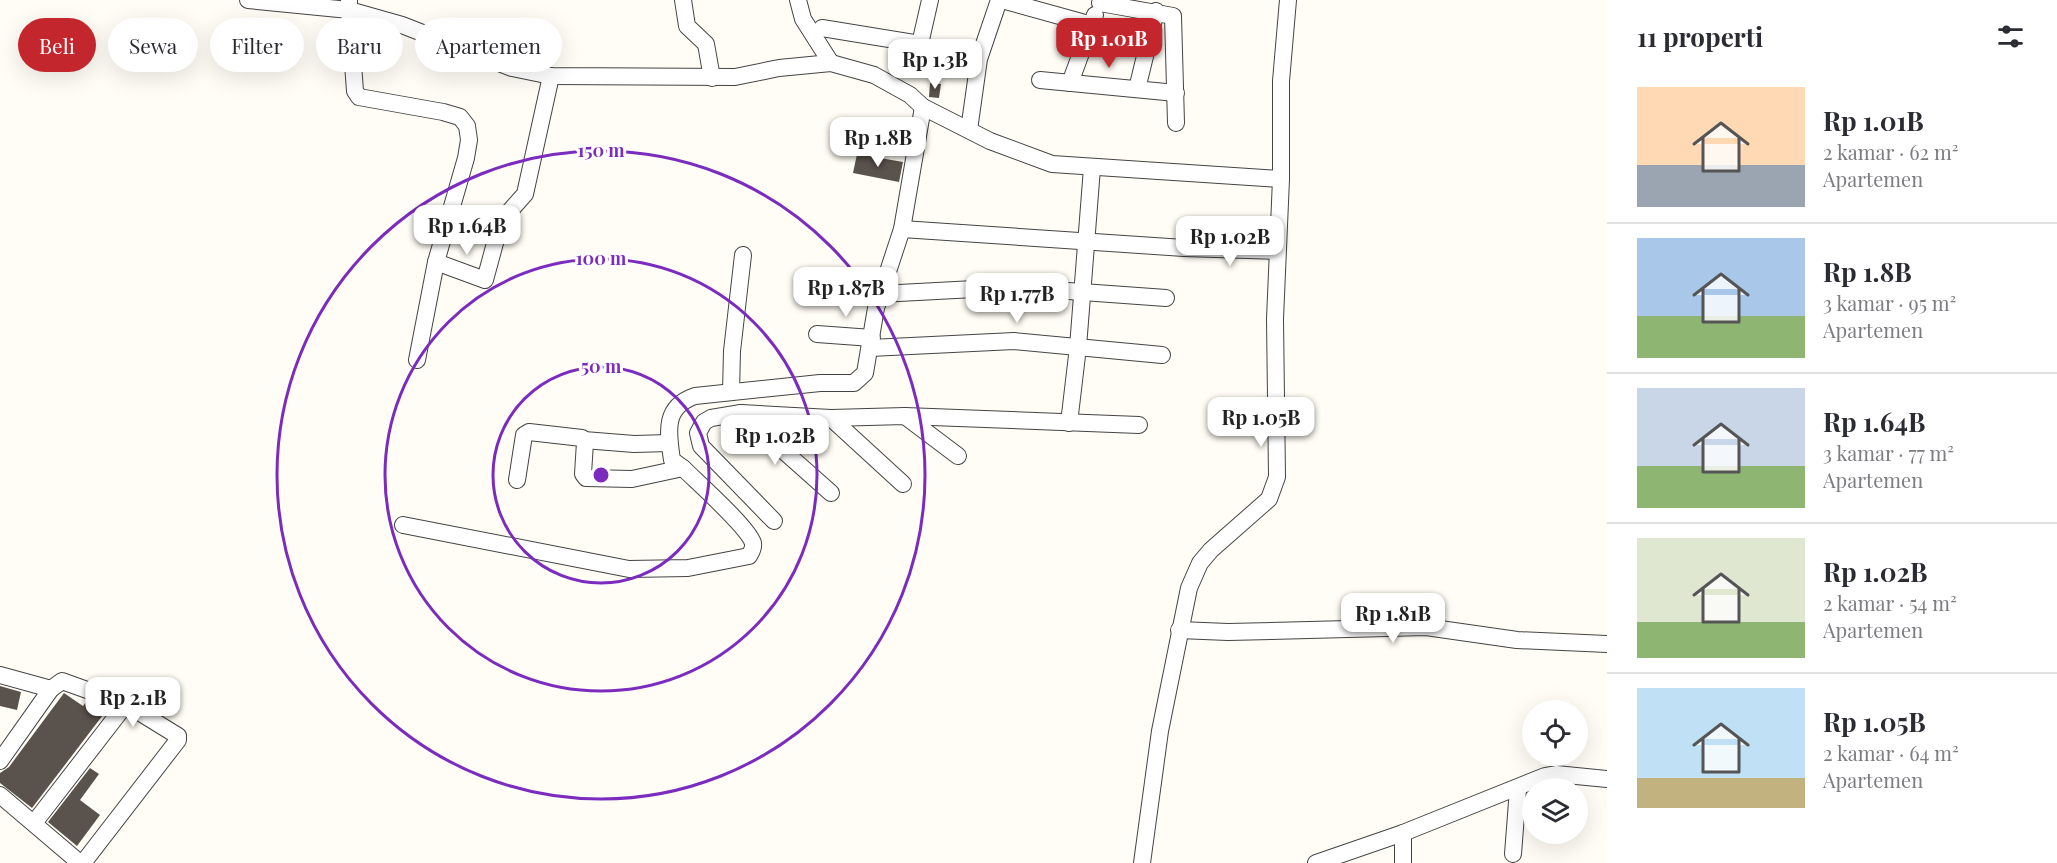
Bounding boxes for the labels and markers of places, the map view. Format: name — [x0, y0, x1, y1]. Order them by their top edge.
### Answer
pin: Rp 1.01B — [1047, 18, 1171, 69]
pin: Rp 1.3B — [880, 39, 990, 90]
pin: Rp 1.8B — [823, 117, 933, 168]
pin: Rp 1.64B — [405, 205, 529, 256]
pin: Rp 1.02B — [1168, 216, 1292, 267]
pin: Rp 1.87B — [784, 267, 908, 318]
pin: Rp 1.77B — [955, 273, 1079, 324]
pin: Rp 1.05B — [1199, 397, 1323, 448]
pin: Rp 1.02B — [713, 415, 837, 466]
centre of rings — [591, 465, 611, 485]
pin: Rp 1.81B — [1331, 593, 1455, 644]
pin: Rp 2.1B — [78, 677, 188, 728]

